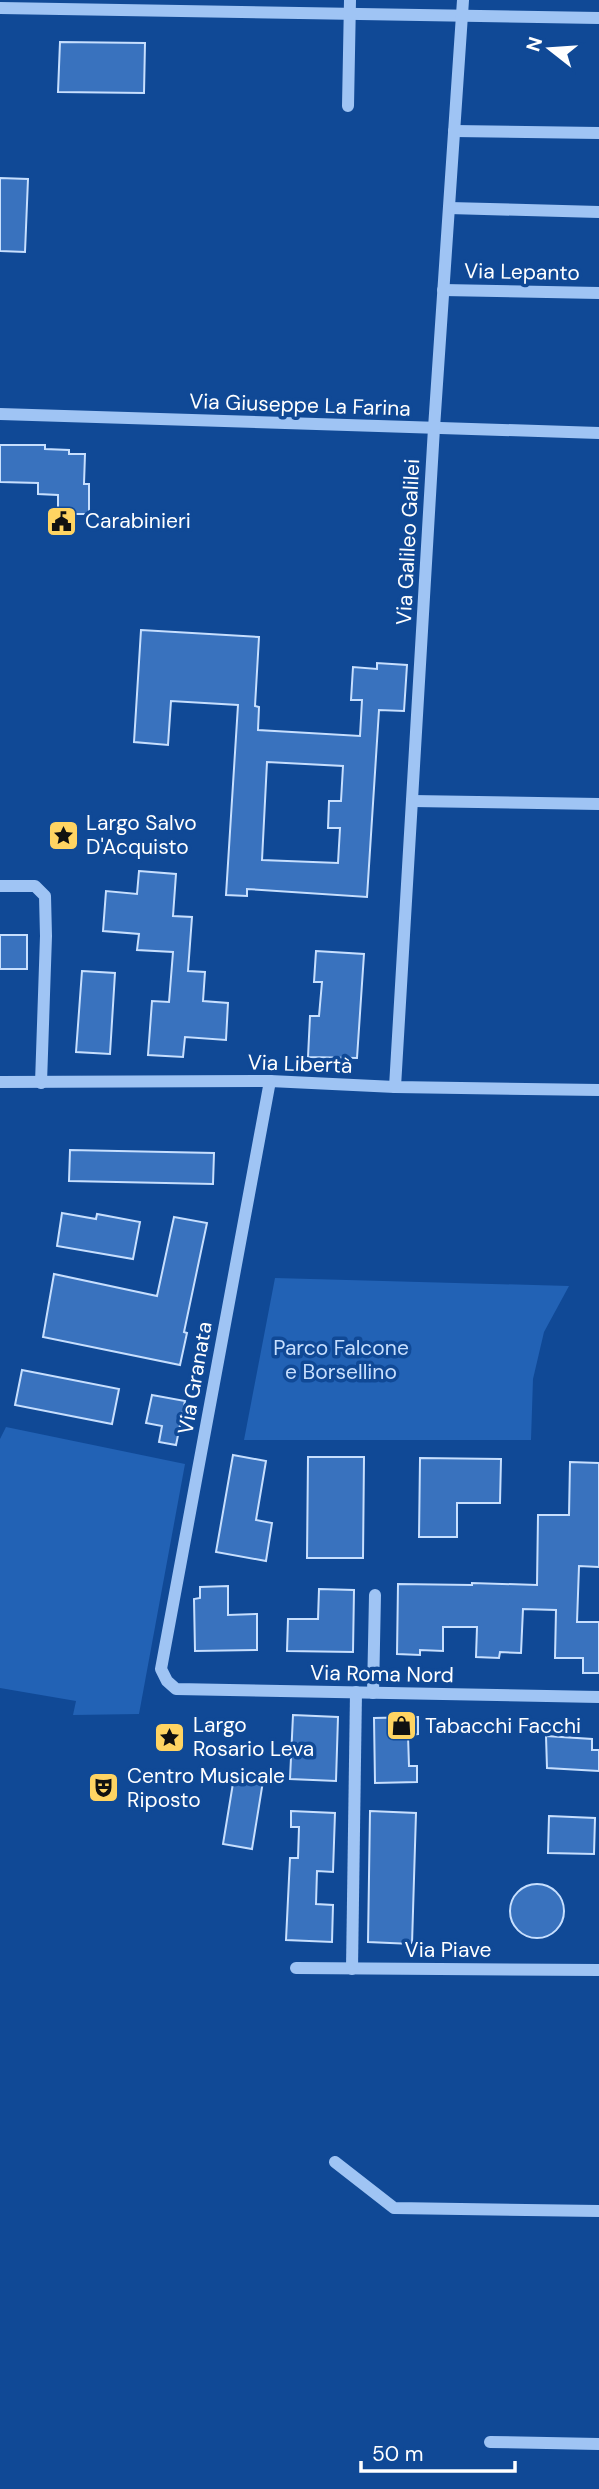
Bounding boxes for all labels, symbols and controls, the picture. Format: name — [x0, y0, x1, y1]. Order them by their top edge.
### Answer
north arrow — [515, 14, 585, 84]
text: N — [520, 34, 548, 54]
street label: Via Lepanto — [464, 257, 580, 287]
street label: Via Giuseppe La Farina — [189, 387, 411, 423]
street label: Via Galileo Galilei — [390, 458, 426, 626]
public building icon: Carabinieri — [45, 504, 79, 538]
place label: Carabinieri — [85, 507, 191, 535]
place label: Largo Salvo D'Acquisto — [86, 809, 197, 861]
place icon: Largo Salvo D'Acquisto — [46, 818, 80, 852]
street label: Via Libertà — [247, 1048, 353, 1080]
street label: Via Granata — [171, 1319, 219, 1437]
park label: Parco Falcone e Borsellino — [273, 1334, 409, 1386]
street label: Via Roma Nord — [310, 1659, 454, 1689]
shop icon: Tabacchi Facchi — [385, 1709, 419, 1743]
place label: Largo Rosario Leva — [193, 1711, 314, 1763]
place label: Tabacchi Facchi — [425, 1712, 581, 1740]
place icon: Largo Rosario Leva — [153, 1720, 187, 1754]
place label: Centro Musicale Riposto — [127, 1762, 285, 1814]
theatre icon: Centro Musicale Riposto — [87, 1771, 121, 1805]
street label: Via Piave — [405, 1936, 491, 1964]
scale bar — [361, 2430, 515, 2474]
text: 50 m — [372, 2440, 423, 2468]

